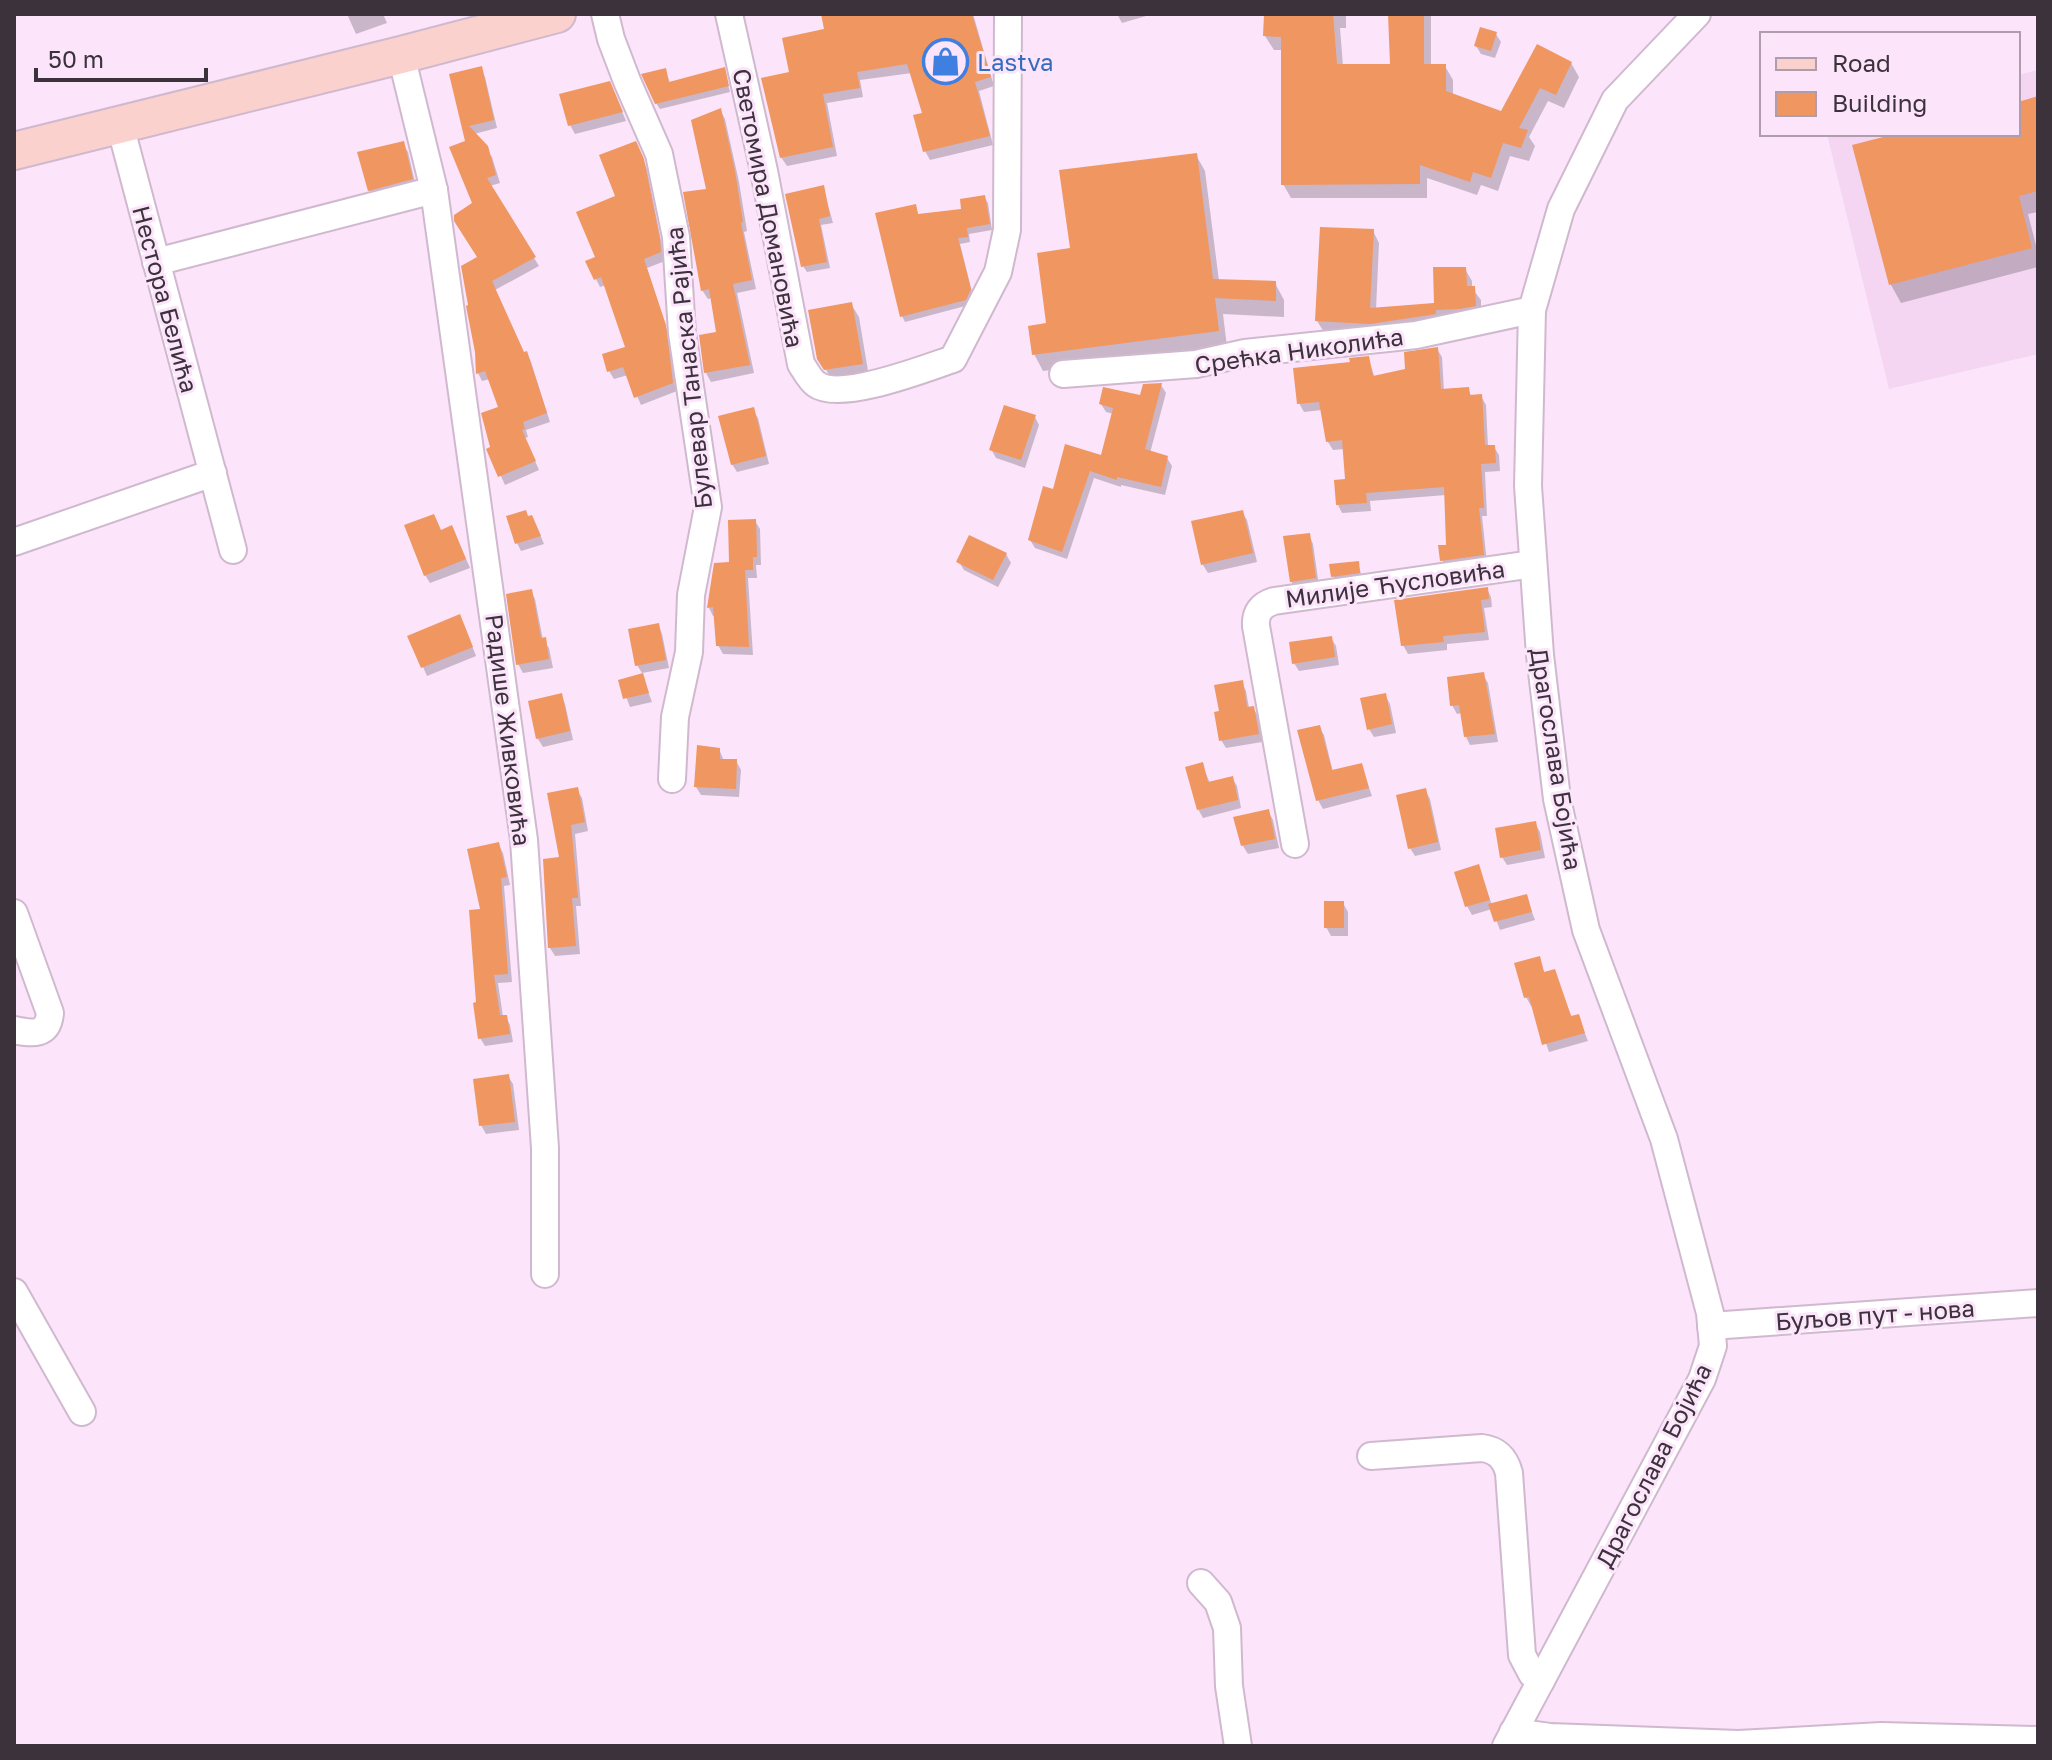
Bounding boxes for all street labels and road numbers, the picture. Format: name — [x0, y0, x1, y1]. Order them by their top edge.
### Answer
street label: Светомира Домановића — [728, 66, 810, 350]
street label: Нестора Белића — [127, 202, 205, 396]
street label: Булевар Танаска Рајића — [659, 226, 717, 510]
street label: Срећка Николића — [1193, 321, 1405, 379]
street label: Милије Ћусловића — [1283, 553, 1507, 613]
street label: Радише Живковића — [480, 612, 538, 848]
street label: Драгослава Бојића — [1525, 646, 1589, 872]
street label: Буљов пут - нова — [1774, 1293, 1976, 1335]
street label: Драгослава Бојића — [1589, 1358, 1717, 1572]

